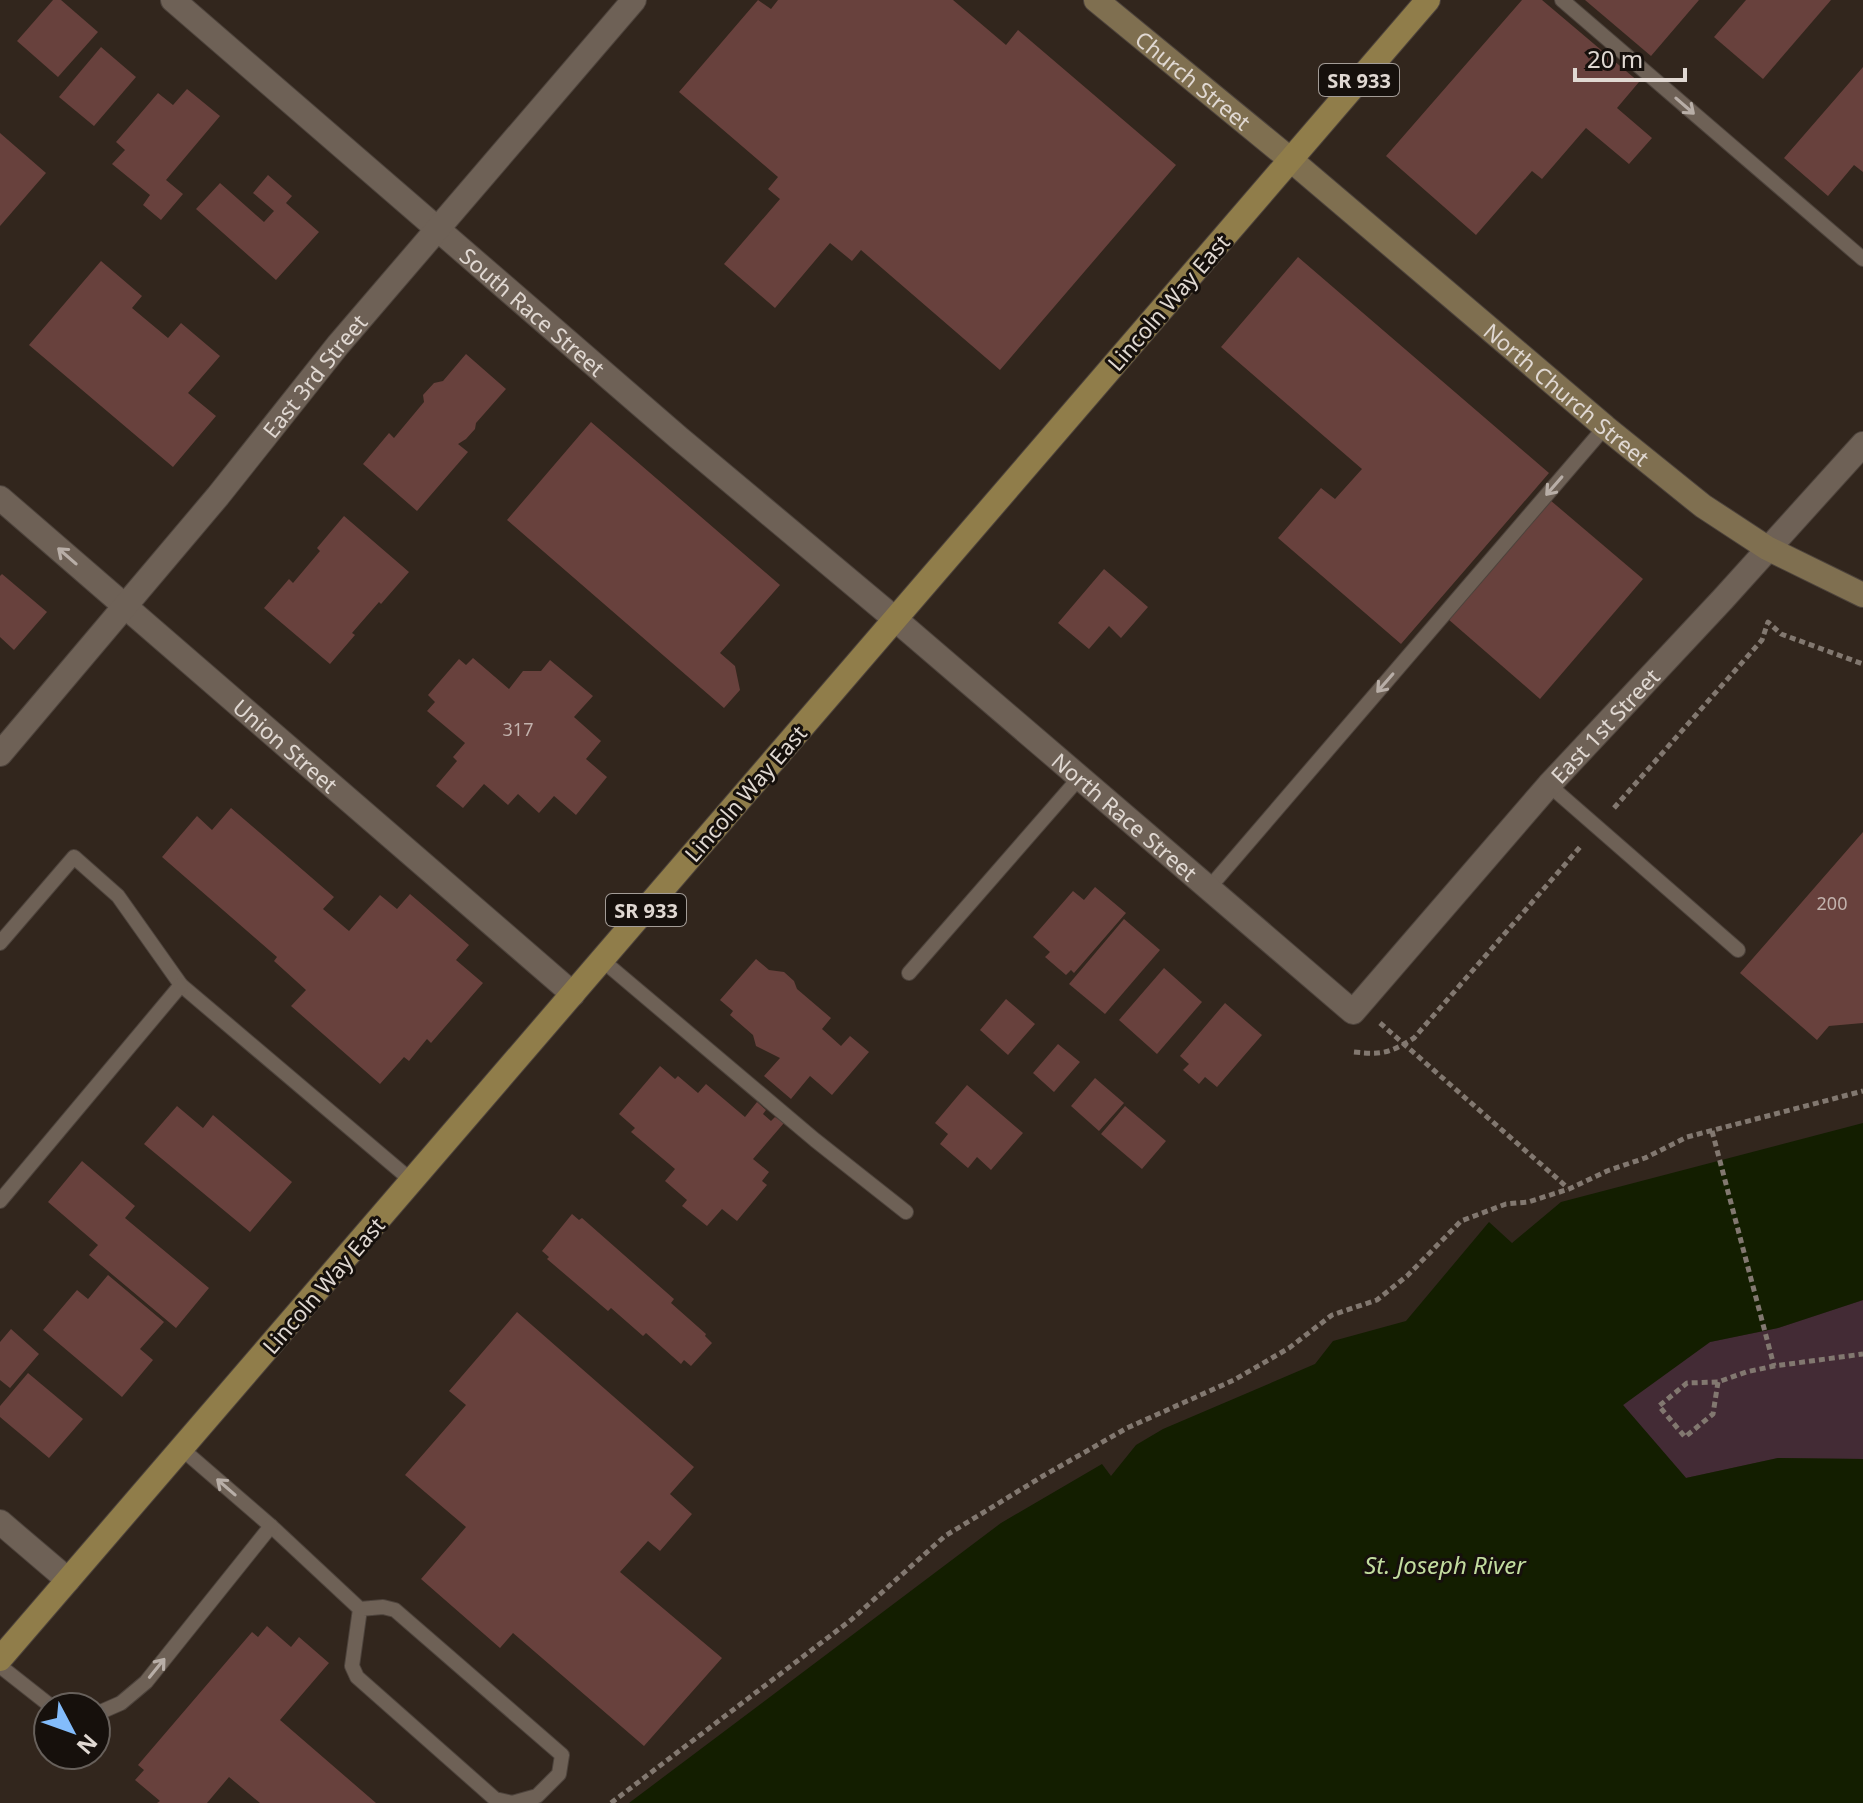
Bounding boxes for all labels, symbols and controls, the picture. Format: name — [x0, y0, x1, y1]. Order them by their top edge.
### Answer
street label: Church Street — [1129, 24, 1258, 136]
scale bar — [1575, 32, 1685, 82]
text: 20 m — [1587, 42, 1643, 75]
road number: SR 933 — [1319, 64, 1399, 96]
one-way arrow — [1675, 97, 1695, 115]
street label: Lincoln Way East — [1100, 227, 1236, 377]
street label: South Race Street — [454, 240, 612, 383]
street label: East 3rd Street — [255, 307, 373, 444]
street label: North Church Street — [1478, 316, 1656, 472]
one-way arrow — [1545, 475, 1563, 496]
one-way arrow — [57, 547, 77, 565]
street label: East 1st Street — [1543, 661, 1666, 789]
one-way arrow — [1376, 673, 1394, 693]
street label: Union Street — [227, 692, 345, 799]
house number: 317 — [503, 717, 533, 741]
street label: Lincoln Way East — [677, 718, 813, 868]
street label: North Race Street — [1046, 745, 1204, 887]
house number: 200 — [1817, 891, 1847, 915]
road number: SR 933 — [606, 894, 686, 926]
street label: Lincoln Way East — [255, 1210, 391, 1360]
one-way arrow — [217, 1478, 237, 1496]
water label: St. Joseph River — [1364, 1548, 1527, 1581]
one-way arrow — [149, 1658, 166, 1679]
north arrow — [32, 1691, 112, 1771]
text: N — [71, 1728, 105, 1761]

